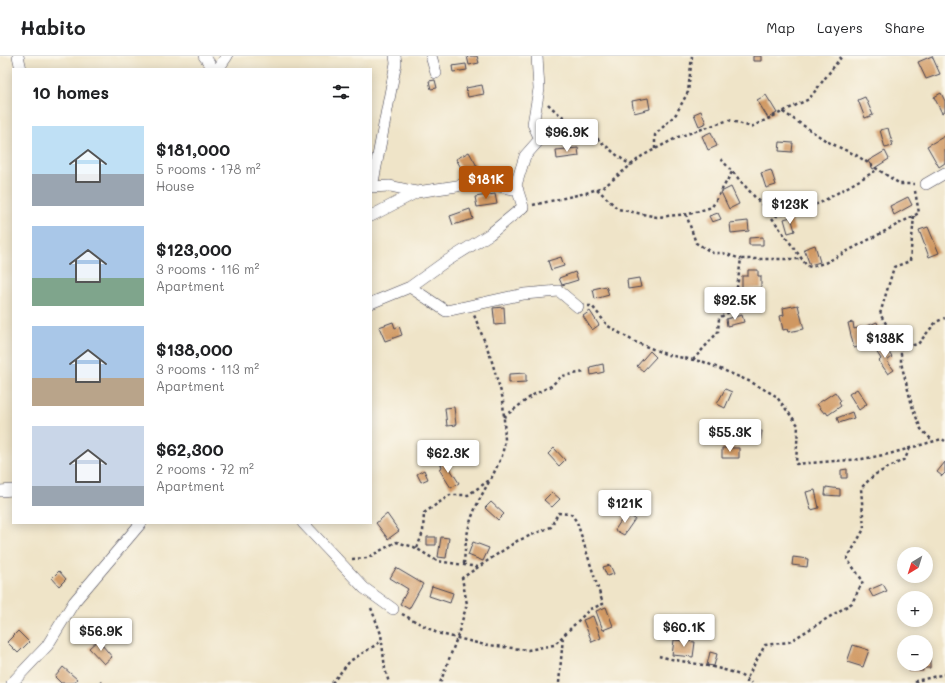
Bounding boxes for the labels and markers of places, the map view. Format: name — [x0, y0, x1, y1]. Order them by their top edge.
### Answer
pin: $96.9K — [534, 119, 600, 153]
pin: $181K — [458, 166, 514, 200]
pin: $123K — [762, 191, 818, 225]
pin: $92.5K — [702, 287, 768, 321]
pin: $138K — [857, 325, 913, 359]
pin: $55.3K — [697, 419, 763, 453]
pin: $62.3K — [415, 440, 481, 474]
pin: $121K — [597, 490, 653, 524]
pin: $60.1K — [651, 614, 717, 648]
pin: $56.9K — [68, 618, 134, 652]

